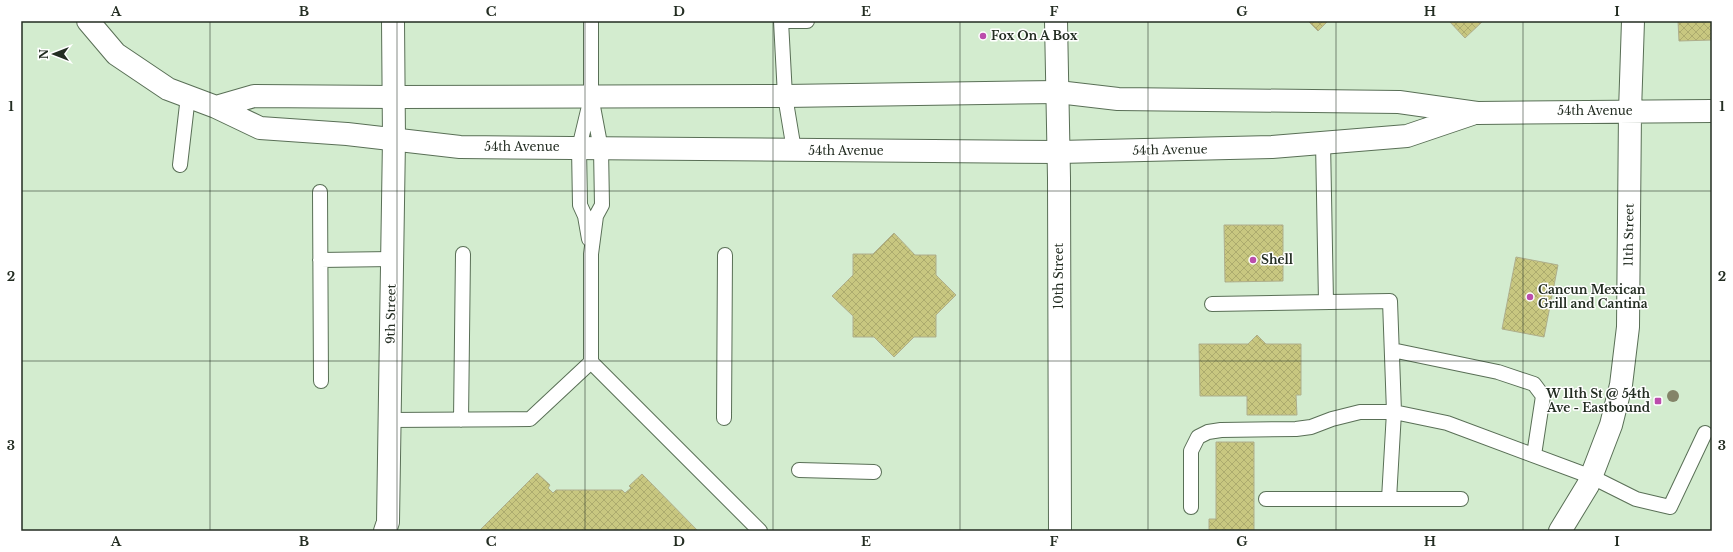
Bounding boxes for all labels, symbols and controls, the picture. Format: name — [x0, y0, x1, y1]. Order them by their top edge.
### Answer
text: A — [110, 3, 122, 20]
text: B — [299, 3, 309, 20]
text: C — [486, 3, 497, 20]
text: D — [673, 3, 685, 20]
text: E — [861, 3, 871, 20]
text: F — [1050, 3, 1059, 20]
text: G — [1236, 3, 1248, 20]
text: H — [1424, 3, 1436, 20]
text: I — [1614, 3, 1620, 20]
place label: Fox On A Box — [991, 28, 1078, 43]
marker: Fox On A Box — [978, 31, 988, 41]
north arrow — [34, 34, 74, 74]
text: N — [37, 48, 51, 59]
text: 1 — [8, 98, 14, 115]
text: 1 — [1719, 98, 1725, 115]
street label: 54th Avenue — [1557, 103, 1633, 118]
street label: 54th Avenue — [484, 139, 560, 154]
street label: 54th Avenue — [1132, 141, 1208, 158]
street label: 54th Avenue — [808, 143, 884, 158]
street label: 11th Street — [1620, 203, 1637, 267]
street label: 10th Street — [1051, 242, 1066, 309]
place label: Shell — [1261, 252, 1294, 267]
marker: Shell — [1248, 255, 1258, 265]
text: 2 — [7, 268, 15, 285]
text: 2 — [1718, 268, 1726, 285]
place label: Cancun Mexican Grill and Cantina — [1538, 282, 1648, 311]
street label: 9th Street — [382, 283, 399, 344]
marker: Cancun Mexican Grill and Cantina — [1525, 292, 1535, 302]
place label: W 11th St @ 54th Ave - Eastbound — [1545, 386, 1651, 415]
marker: W 11th St @ 54th Ave - Eastbound — [1653, 396, 1663, 406]
text: 3 — [7, 437, 15, 454]
text: 3 — [1718, 437, 1726, 454]
text: A — [110, 533, 122, 550]
text: B — [299, 533, 309, 550]
text: C — [486, 533, 497, 550]
text: D — [673, 533, 685, 550]
text: E — [861, 533, 871, 550]
text: F — [1050, 533, 1059, 550]
text: G — [1236, 533, 1248, 550]
text: H — [1424, 533, 1436, 550]
text: I — [1614, 533, 1620, 550]

